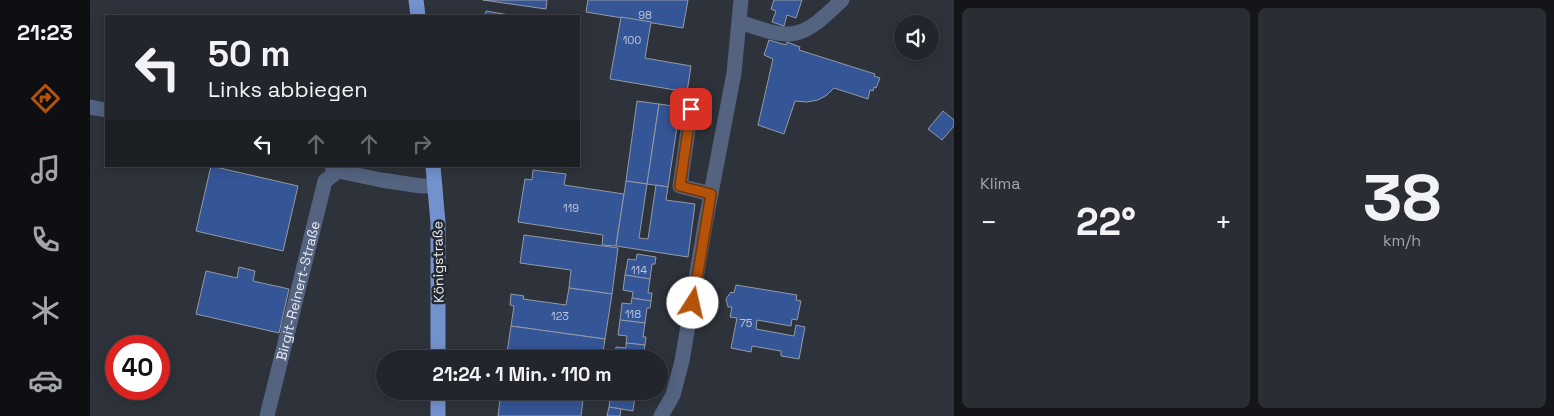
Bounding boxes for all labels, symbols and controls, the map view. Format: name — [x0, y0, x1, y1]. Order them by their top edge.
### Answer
house number: 98 — [638, 8, 652, 22]
map controls — [894, 15, 939, 60]
button: sound — [894, 15, 939, 60]
text: 21:23 — [17, 18, 73, 46]
text: 50 m — [208, 32, 290, 76]
house number: 100 — [623, 33, 641, 47]
icon: left — [125, 35, 190, 100]
text: Links abbiegen — [208, 75, 368, 103]
icon: directions — [28, 81, 63, 116]
pin — [670, 88, 712, 130]
icon: arrive — [677, 95, 705, 123]
icon: left — [249, 130, 277, 158]
icon: ahead — [302, 130, 330, 158]
icon: ahead — [355, 130, 383, 158]
icon: right — [408, 130, 436, 158]
icon: music — [28, 152, 63, 187]
text: 38 — [1363, 156, 1441, 239]
text: Klima — [980, 173, 1021, 194]
text: 22° — [1076, 198, 1136, 246]
house number: 119 — [563, 201, 579, 215]
text: − — [980, 204, 997, 240]
text: + — [1215, 204, 1232, 240]
street label: Birgit-Reinert-Straße — [272, 219, 324, 363]
street label: Königstraße — [428, 221, 448, 303]
icon: phone — [28, 222, 63, 257]
text: km/h — [1383, 230, 1421, 251]
house number: 114 — [631, 263, 647, 277]
position arrow — [666, 276, 718, 328]
icon: climate — [28, 293, 63, 328]
house number: 118 — [625, 307, 641, 321]
house number: 123 — [551, 309, 569, 323]
house number: 75 — [740, 316, 753, 330]
speed limit sign: 40 — [105, 335, 170, 400]
text: 21:24 · 1 Min. · 110 m — [433, 362, 611, 387]
icon: car — [28, 363, 63, 398]

